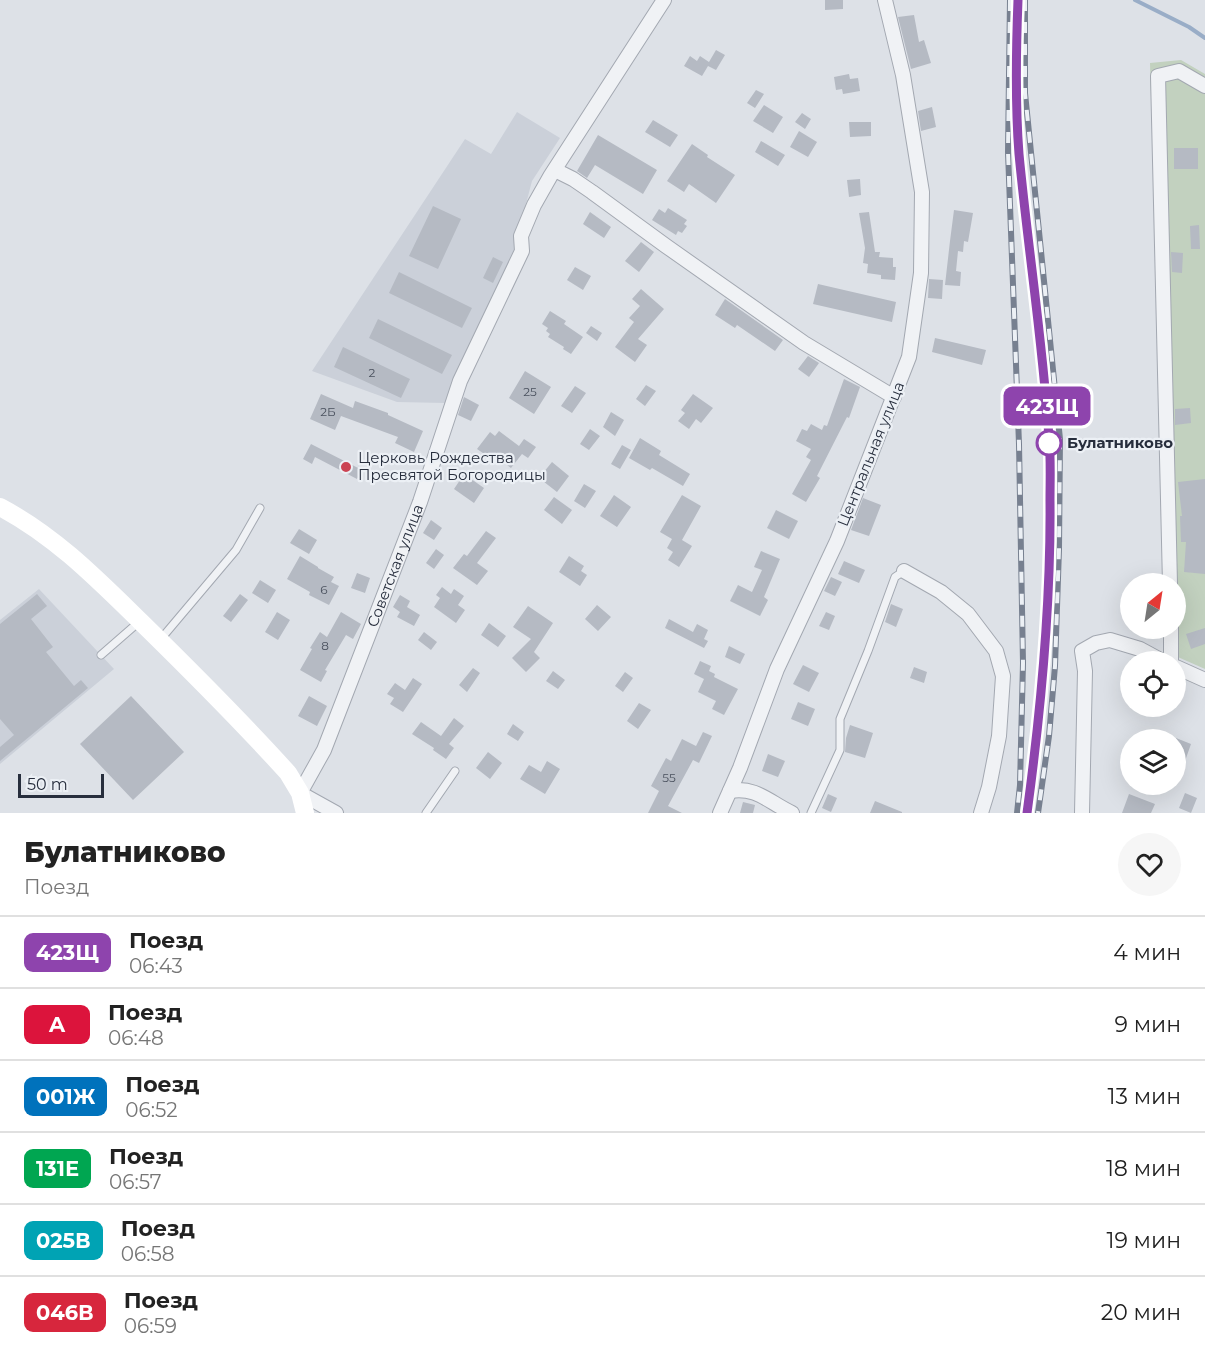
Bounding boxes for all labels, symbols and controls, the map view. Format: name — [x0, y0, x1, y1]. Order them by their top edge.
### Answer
house number: 2 — [369, 365, 376, 380]
street label: Центральная улица — [833, 379, 908, 529]
house number: 25 — [523, 384, 537, 399]
line badge: 423Щ — [1005, 386, 1089, 426]
text: 423Щ — [1015, 394, 1079, 419]
house number: 2Б — [320, 404, 336, 419]
marker: Булатниково — [1036, 430, 1062, 456]
place label: Булатниково — [1067, 433, 1173, 452]
place label: Церковь Рождества Пресвятой Богородицы — [358, 448, 546, 484]
marker: Церковь Рождества Пресвятой Богородицы — [339, 460, 353, 474]
street label: Советская улица — [362, 501, 427, 630]
north arrow — [1120, 573, 1186, 639]
map controls — [1120, 573, 1186, 795]
house number: 6 — [320, 582, 328, 597]
house number: 8 — [321, 638, 329, 653]
button: locate — [1120, 651, 1186, 717]
button: layers — [1120, 729, 1186, 795]
house number: 55 — [662, 770, 676, 785]
scale bar — [18, 771, 104, 798]
text: 50 m — [27, 775, 68, 794]
button: heart — [1118, 833, 1181, 896]
text: Булатниково — [24, 835, 226, 869]
text: Поезд — [24, 875, 89, 899]
text: Поезд — [129, 927, 203, 954]
text: 4 мин — [1113, 939, 1181, 966]
text: 423Щ — [36, 940, 99, 965]
text: 06:43 — [129, 954, 183, 978]
text: Поезд — [108, 999, 182, 1026]
text: 9 мин — [1114, 1011, 1181, 1038]
text: A — [49, 1012, 65, 1037]
text: 06:48 — [108, 1026, 164, 1050]
text: Поезд — [125, 1071, 200, 1098]
text: 13 мин — [1108, 1083, 1181, 1110]
text: 001Ж — [36, 1084, 95, 1109]
text: 06:52 — [125, 1098, 178, 1122]
text: Поезд — [109, 1143, 183, 1170]
text: 18 мин — [1106, 1155, 1181, 1182]
text: 131Е — [36, 1156, 79, 1181]
text: 06:57 — [109, 1170, 162, 1194]
text: Поезд — [121, 1215, 195, 1242]
text: 19 мин — [1107, 1227, 1181, 1254]
text: 025В — [36, 1228, 91, 1253]
text: 06:58 — [121, 1242, 174, 1266]
text: Поезд — [124, 1287, 198, 1314]
text: 20 мин — [1101, 1299, 1181, 1326]
text: 046В — [36, 1300, 94, 1325]
text: 06:59 — [124, 1314, 177, 1338]

